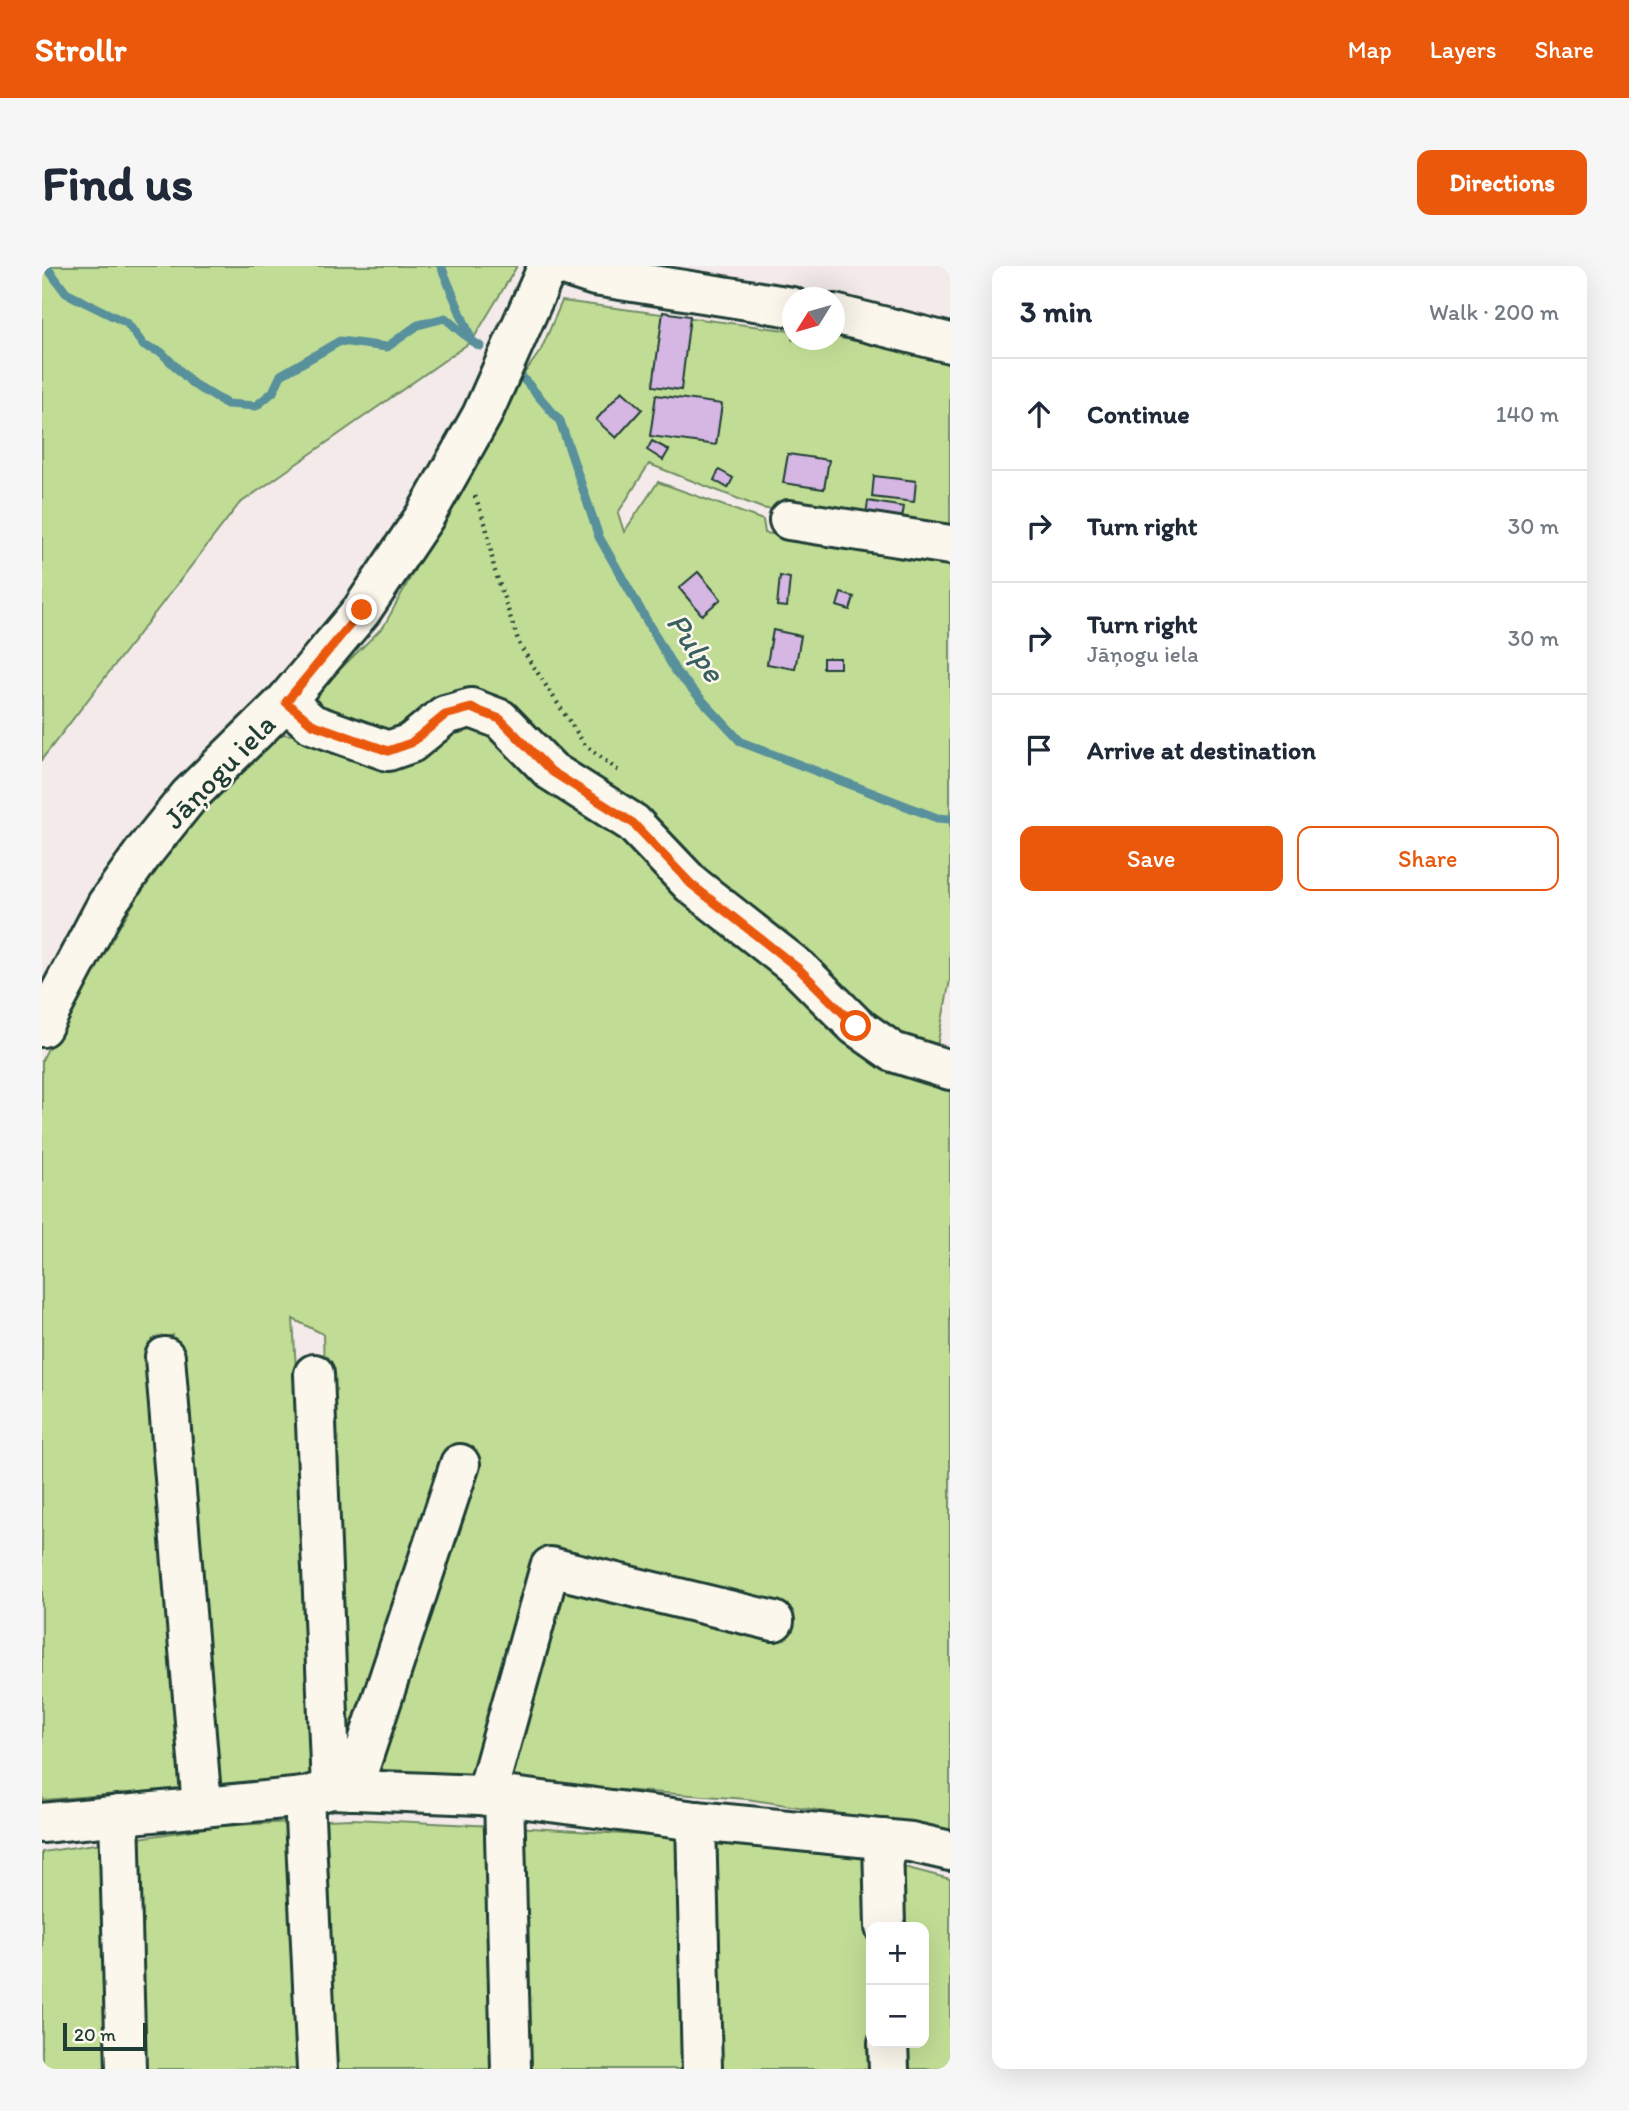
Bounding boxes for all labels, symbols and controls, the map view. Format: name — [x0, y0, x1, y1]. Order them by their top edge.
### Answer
text: Strollr — [35, 30, 126, 69]
text: Map — [1348, 35, 1392, 64]
text: Layers — [1430, 35, 1497, 64]
text: Share — [1535, 35, 1594, 64]
button: Directions — [1417, 150, 1587, 215]
text: Find us — [42, 153, 193, 212]
north arrow — [782, 287, 845, 350]
text: 3 min — [1020, 293, 1092, 330]
text: Walk · 200 m — [1429, 298, 1559, 326]
icon: ahead — [1020, 395, 1058, 433]
text: Continue — [1087, 398, 1190, 430]
text: 140 m — [1496, 400, 1559, 428]
icon: right — [1020, 507, 1058, 545]
text: Turn right — [1087, 510, 1198, 542]
text: 30 m — [1508, 512, 1559, 540]
route end — [346, 594, 377, 625]
water label: Pulpe — [659, 605, 734, 690]
text: Turn right — [1087, 608, 1198, 640]
icon: right — [1020, 619, 1058, 657]
text: 30 m — [1508, 624, 1559, 652]
text: Jāņogu iela — [1087, 640, 1199, 668]
street label: Jāņogu iela — [155, 706, 283, 836]
icon: arrive — [1020, 731, 1058, 769]
text: Arrive at destination — [1087, 734, 1316, 766]
button: Save — [1020, 826, 1283, 891]
button: Share — [1297, 826, 1559, 891]
route start — [840, 1010, 871, 1041]
map controls — [866, 1922, 929, 2048]
button: + — [866, 1922, 929, 1985]
button: − — [866, 1985, 929, 2048]
scale bar — [63, 2020, 147, 2052]
text: 20 m — [74, 2023, 116, 2046]

